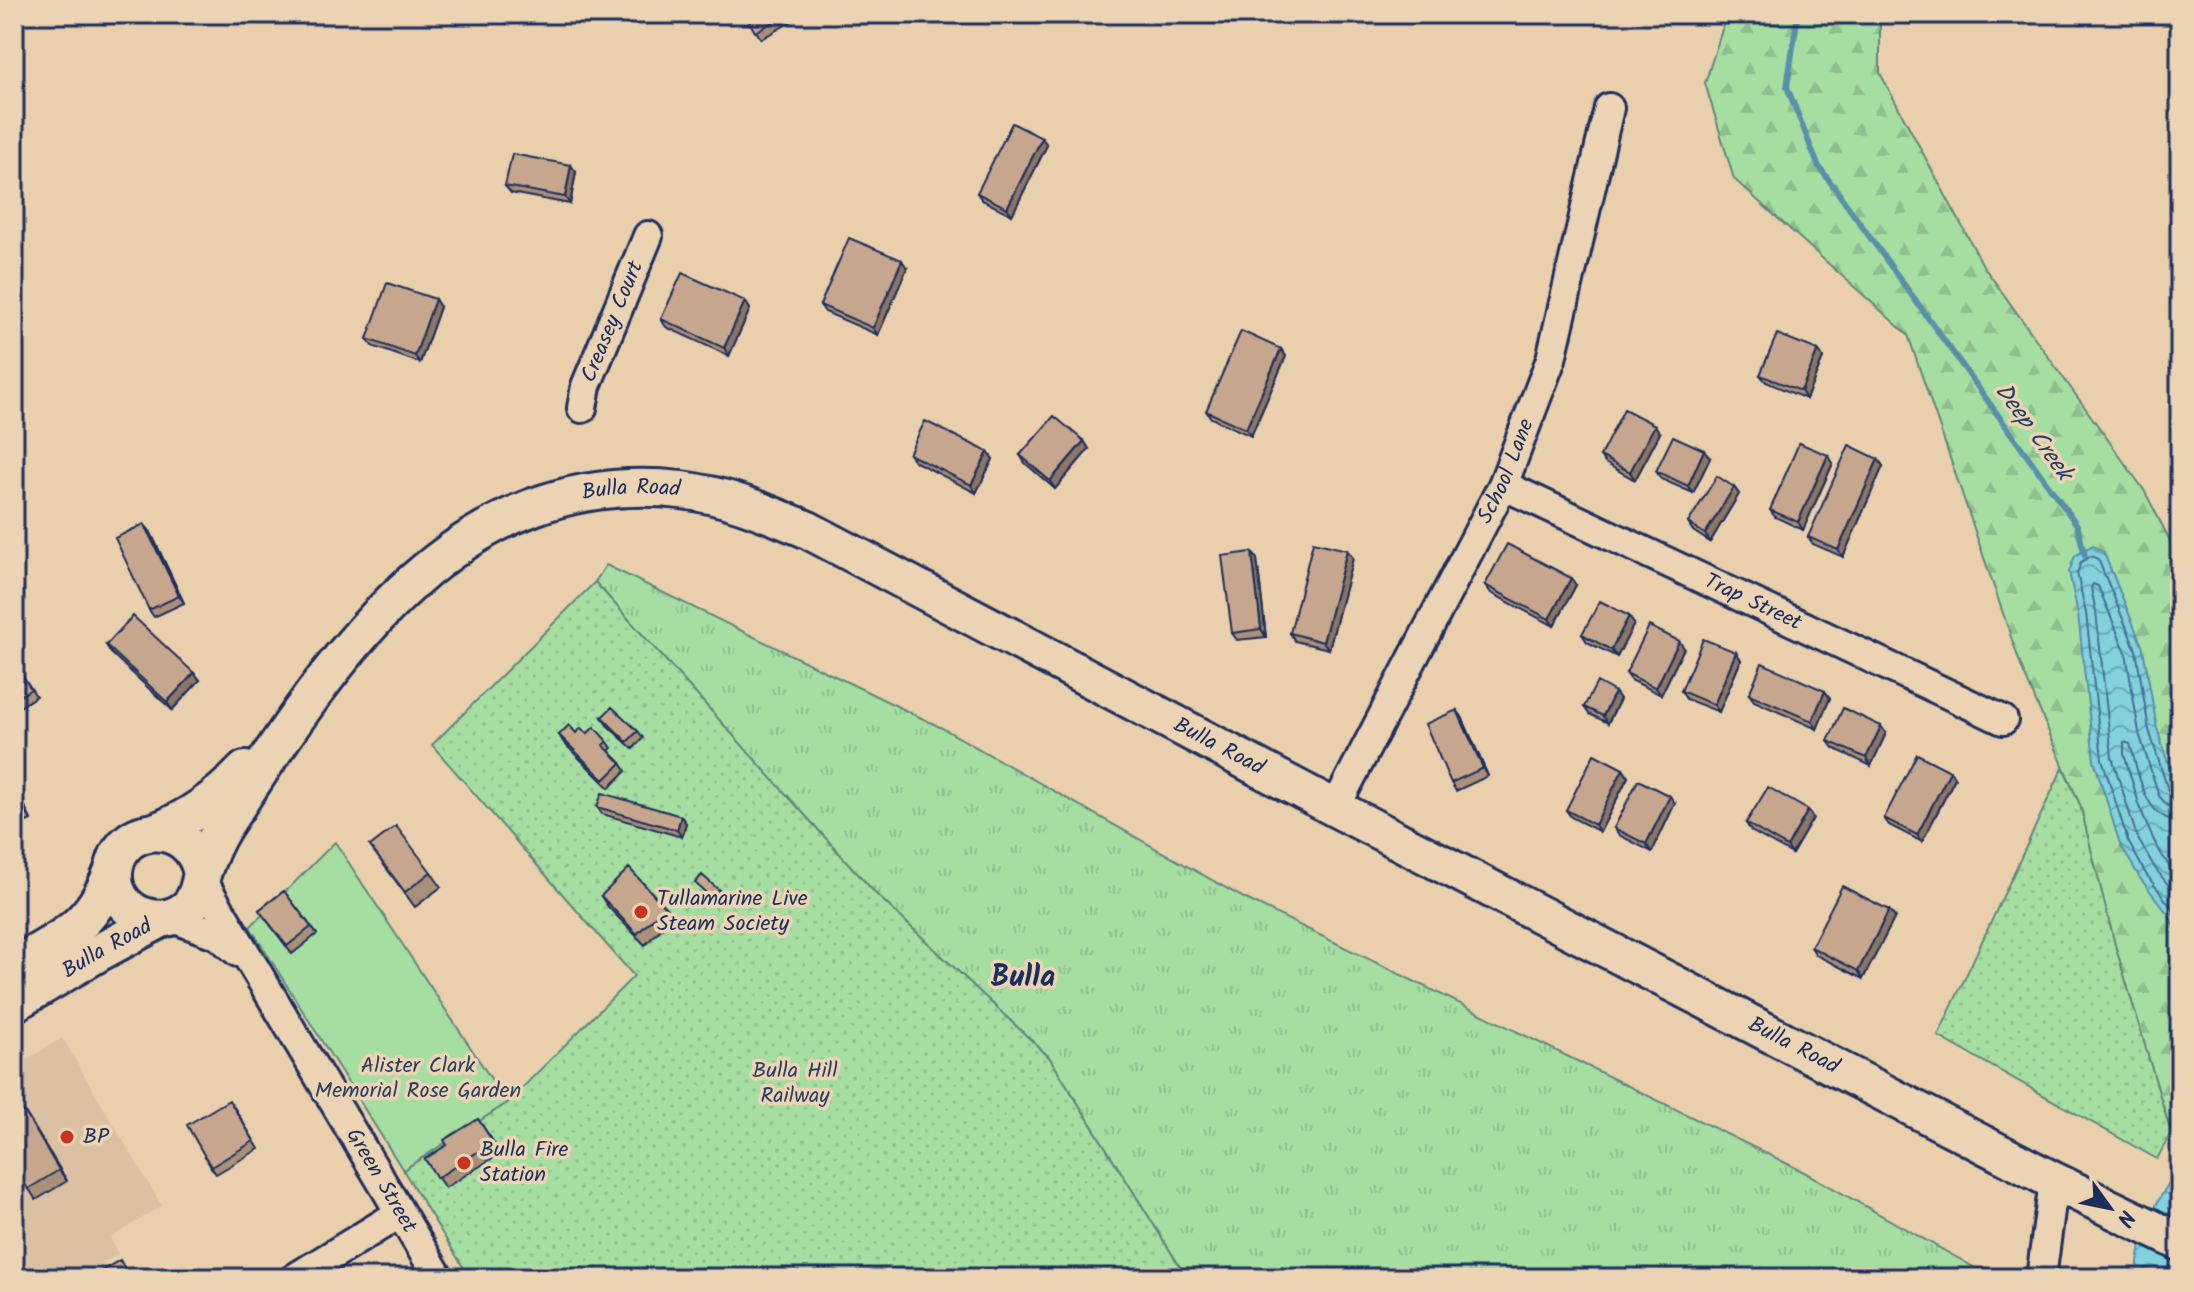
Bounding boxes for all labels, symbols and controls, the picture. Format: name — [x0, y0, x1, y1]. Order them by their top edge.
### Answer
street label: Creasey Court — [572, 255, 654, 388]
water label: Deep Creek — [1984, 375, 2084, 492]
street label: School Lane — [1468, 414, 1544, 530]
street label: Bulla Road — [579, 470, 683, 511]
street label: Trap Street — [1698, 564, 1808, 641]
street label: Bulla Road — [1167, 708, 1271, 786]
place label: Tullamarine Live Steam Society — [657, 882, 808, 942]
marker: Tullamarine Live Steam Society — [632, 903, 650, 921]
street label: Bulla Road — [55, 909, 160, 988]
district label: Bulla — [991, 954, 1055, 1002]
street label: Bulla Road — [1742, 1008, 1846, 1085]
park label: Alister Clark Memorial Rose Garden — [315, 1049, 521, 1109]
park label: Bulla Hill Railway — [752, 1054, 838, 1114]
place label: BP — [83, 1120, 110, 1155]
street label: Green Street — [336, 1122, 426, 1240]
marker: BP — [58, 1128, 76, 1146]
place label: Bulla Fire Station — [480, 1133, 569, 1193]
marker: Bulla Fire Station — [455, 1154, 473, 1172]
north arrow — [2070, 1168, 2150, 1248]
text: N — [2106, 1202, 2143, 1233]

